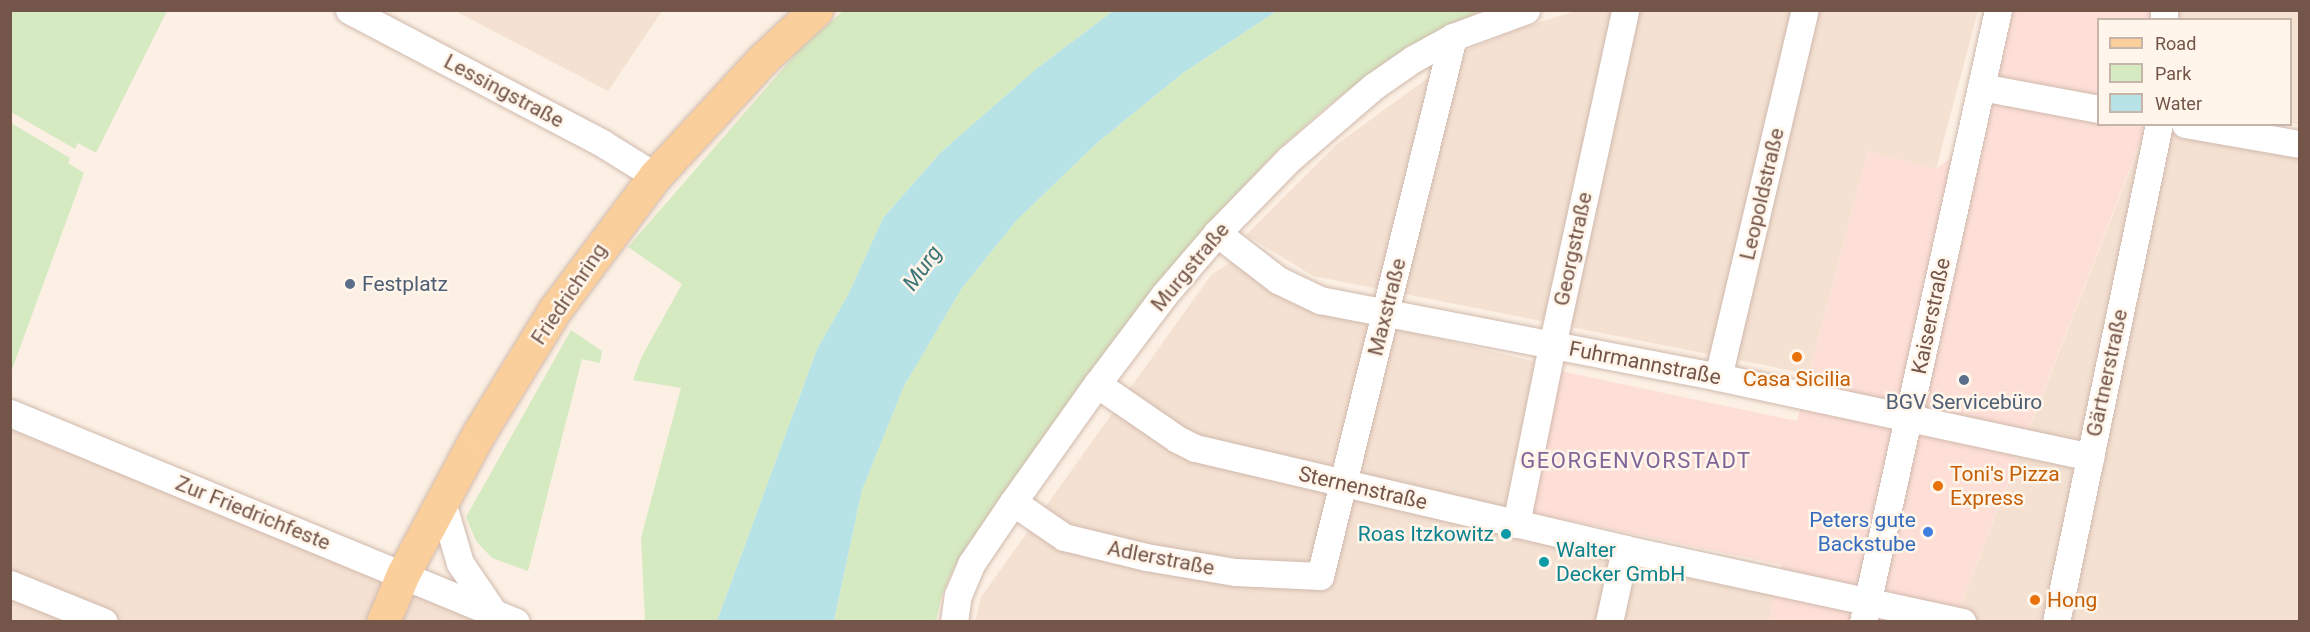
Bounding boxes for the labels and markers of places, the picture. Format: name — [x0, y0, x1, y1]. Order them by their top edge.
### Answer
place label: Festplatz — [362, 271, 448, 297]
marker: Festplatz — [343, 277, 357, 291]
marker: Casa Sicilia — [1790, 350, 1804, 364]
place label: Casa Sicilia — [1743, 366, 1851, 392]
marker: BGV Servicebüro — [1957, 373, 1971, 387]
place label: BGV Servicebüro — [1886, 389, 2042, 415]
place label: Toni's Pizza Express — [1950, 461, 2060, 511]
marker: Toni's Pizza Express — [1931, 479, 1945, 493]
place label: Peters gute Backstube — [1809, 507, 1916, 557]
place label: Roas Itzkowitz — [1358, 521, 1494, 547]
marker: Peters gute Backstube — [1921, 525, 1935, 539]
marker: Roas Itzkowitz — [1499, 527, 1513, 541]
place label: Walter Decker GmbH — [1556, 537, 1685, 587]
marker: Walter Decker GmbH — [1537, 555, 1551, 569]
place label: Hong — [2047, 587, 2097, 613]
marker: Hong — [2028, 593, 2042, 607]

